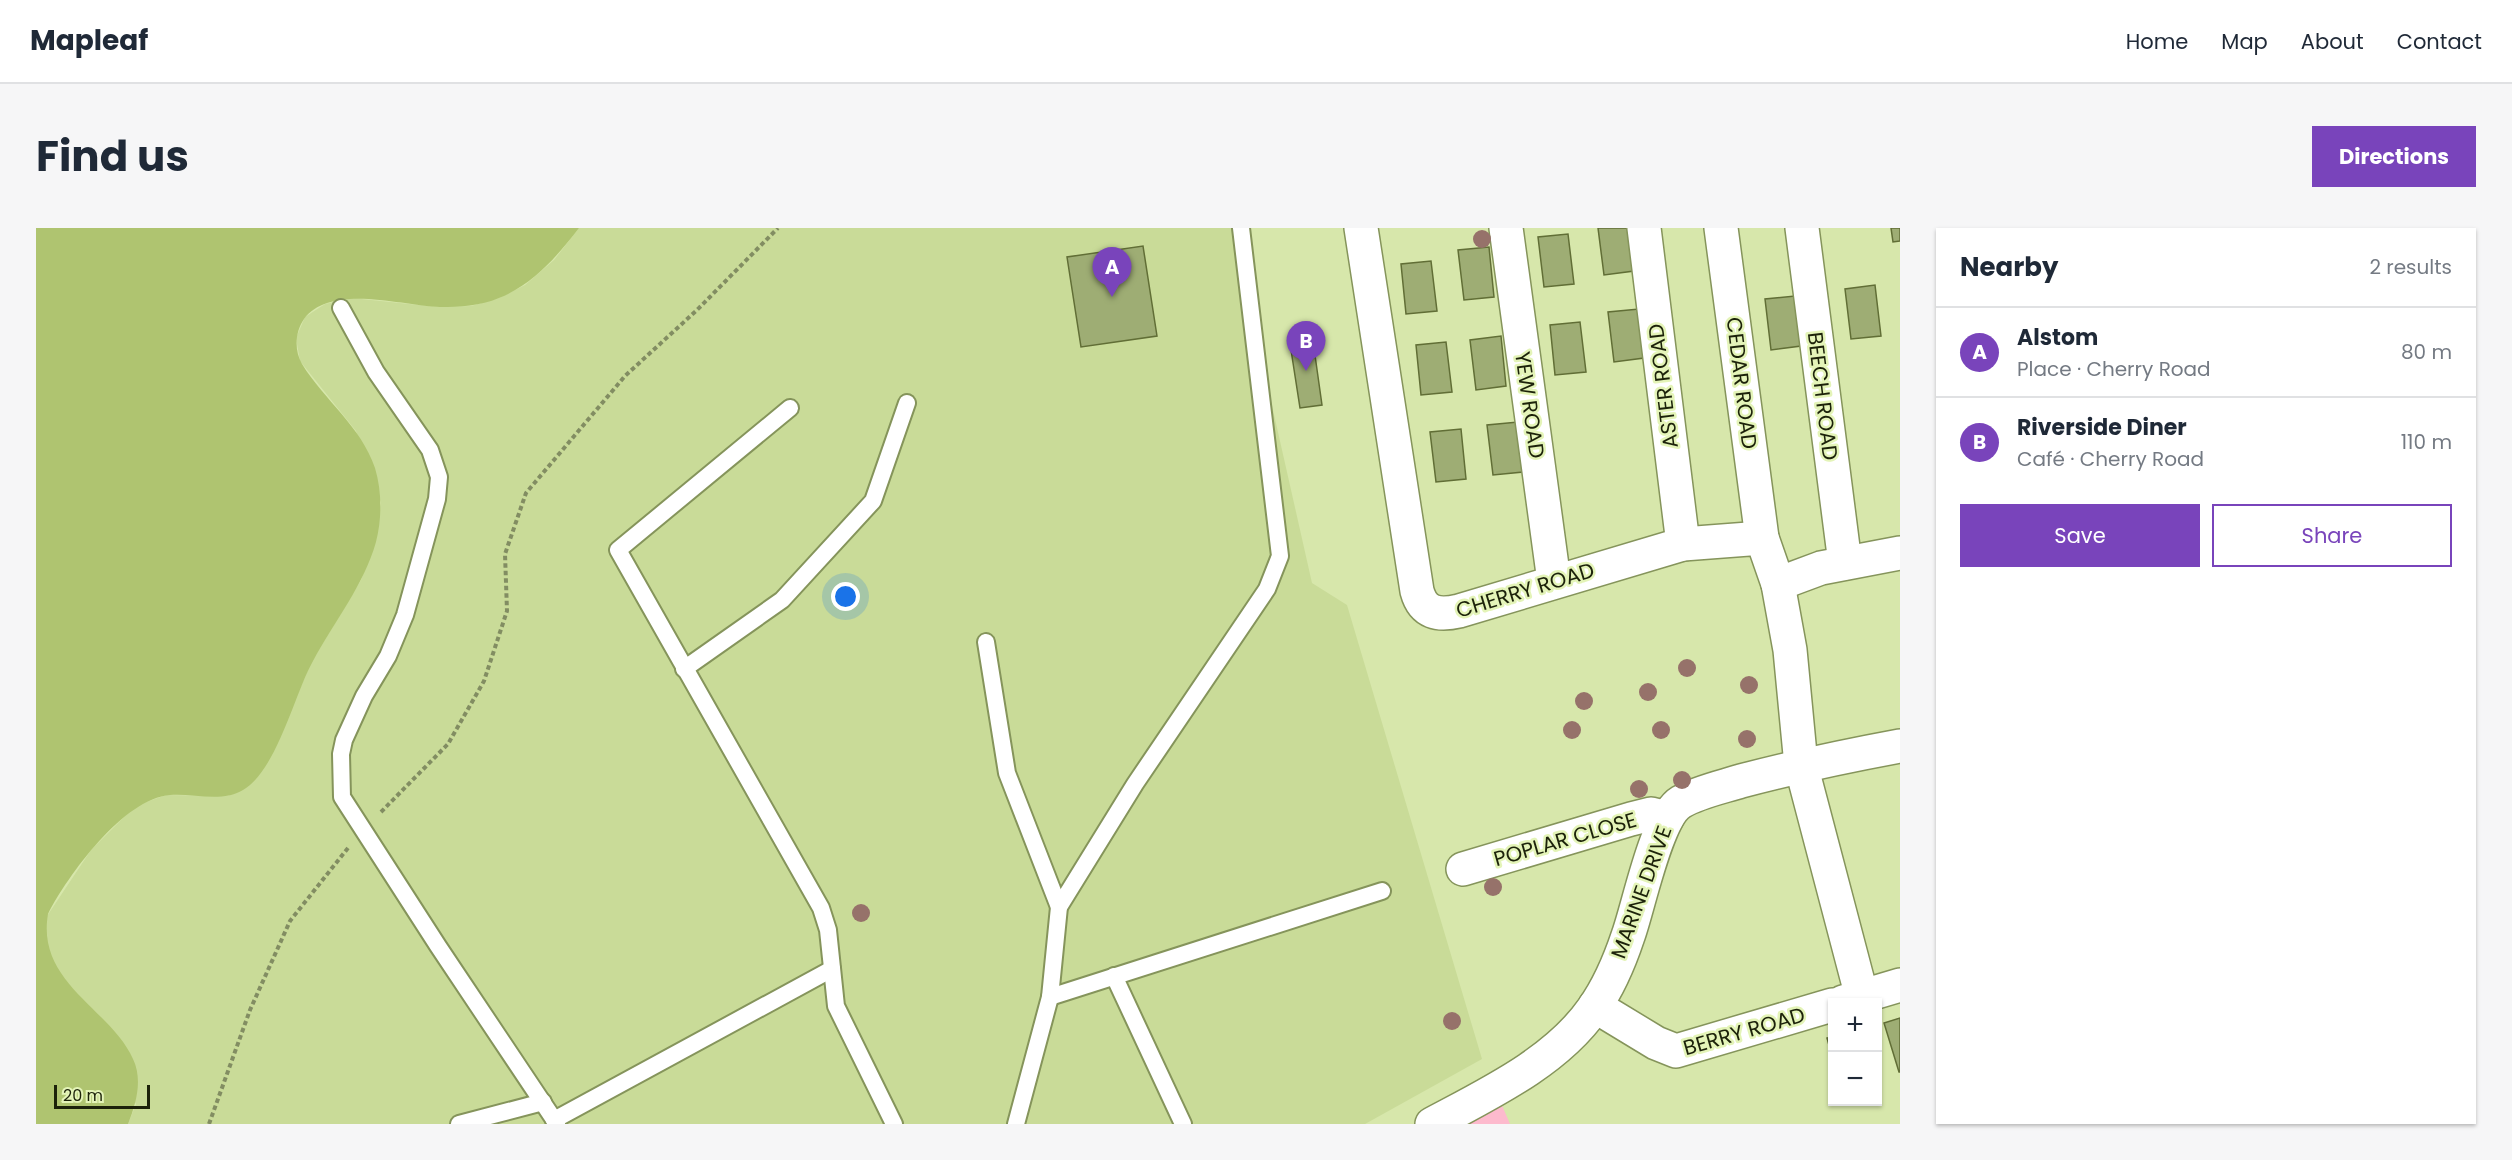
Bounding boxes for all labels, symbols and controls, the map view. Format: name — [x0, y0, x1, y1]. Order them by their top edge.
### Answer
text: Mapleaf — [30, 21, 148, 60]
text: Home — [2126, 27, 2188, 56]
text: Map — [2221, 27, 2268, 56]
text: About — [2301, 27, 2364, 56]
text: Contact — [2397, 27, 2482, 56]
button: Directions — [2312, 126, 2476, 187]
text: Find us — [36, 127, 189, 186]
pin: A — [1092, 248, 1132, 297]
text: Nearby — [1960, 249, 2058, 285]
text: 2 results — [2369, 253, 2452, 281]
street label: CEDAR ROAD — [1720, 315, 1764, 451]
pin: B — [1286, 322, 1326, 371]
street label: ASTER ROAD — [1641, 322, 1685, 450]
text: Alstom — [2017, 322, 2098, 353]
street label: BEECH ROAD — [1801, 330, 1845, 462]
text: A — [1972, 338, 1987, 366]
text: 80 m — [2401, 338, 2452, 366]
street label: YEW ROAD — [1508, 350, 1552, 460]
text: Place · Cherry Road — [2017, 355, 2211, 383]
text: Riverside Diner — [2017, 412, 2187, 443]
text: B — [1973, 428, 1986, 456]
text: 110 m — [2401, 428, 2452, 456]
text: Café · Cherry Road — [2017, 445, 2204, 473]
button: Save — [1960, 504, 2200, 567]
button: Share — [2212, 504, 2452, 567]
street label: CHERRY ROAD — [1452, 555, 1598, 625]
your location — [831, 582, 860, 611]
street label: POPLAR CLOSE — [1490, 805, 1640, 873]
street label: MARINE DRIVE — [1604, 822, 1678, 962]
map controls — [1828, 998, 1882, 1106]
button: + — [1828, 998, 1882, 1052]
street label: BERRY ROAD — [1680, 1000, 1808, 1062]
button: − — [1828, 1052, 1882, 1106]
scale bar — [54, 1082, 150, 1110]
text: 20 m — [63, 1084, 103, 1107]

